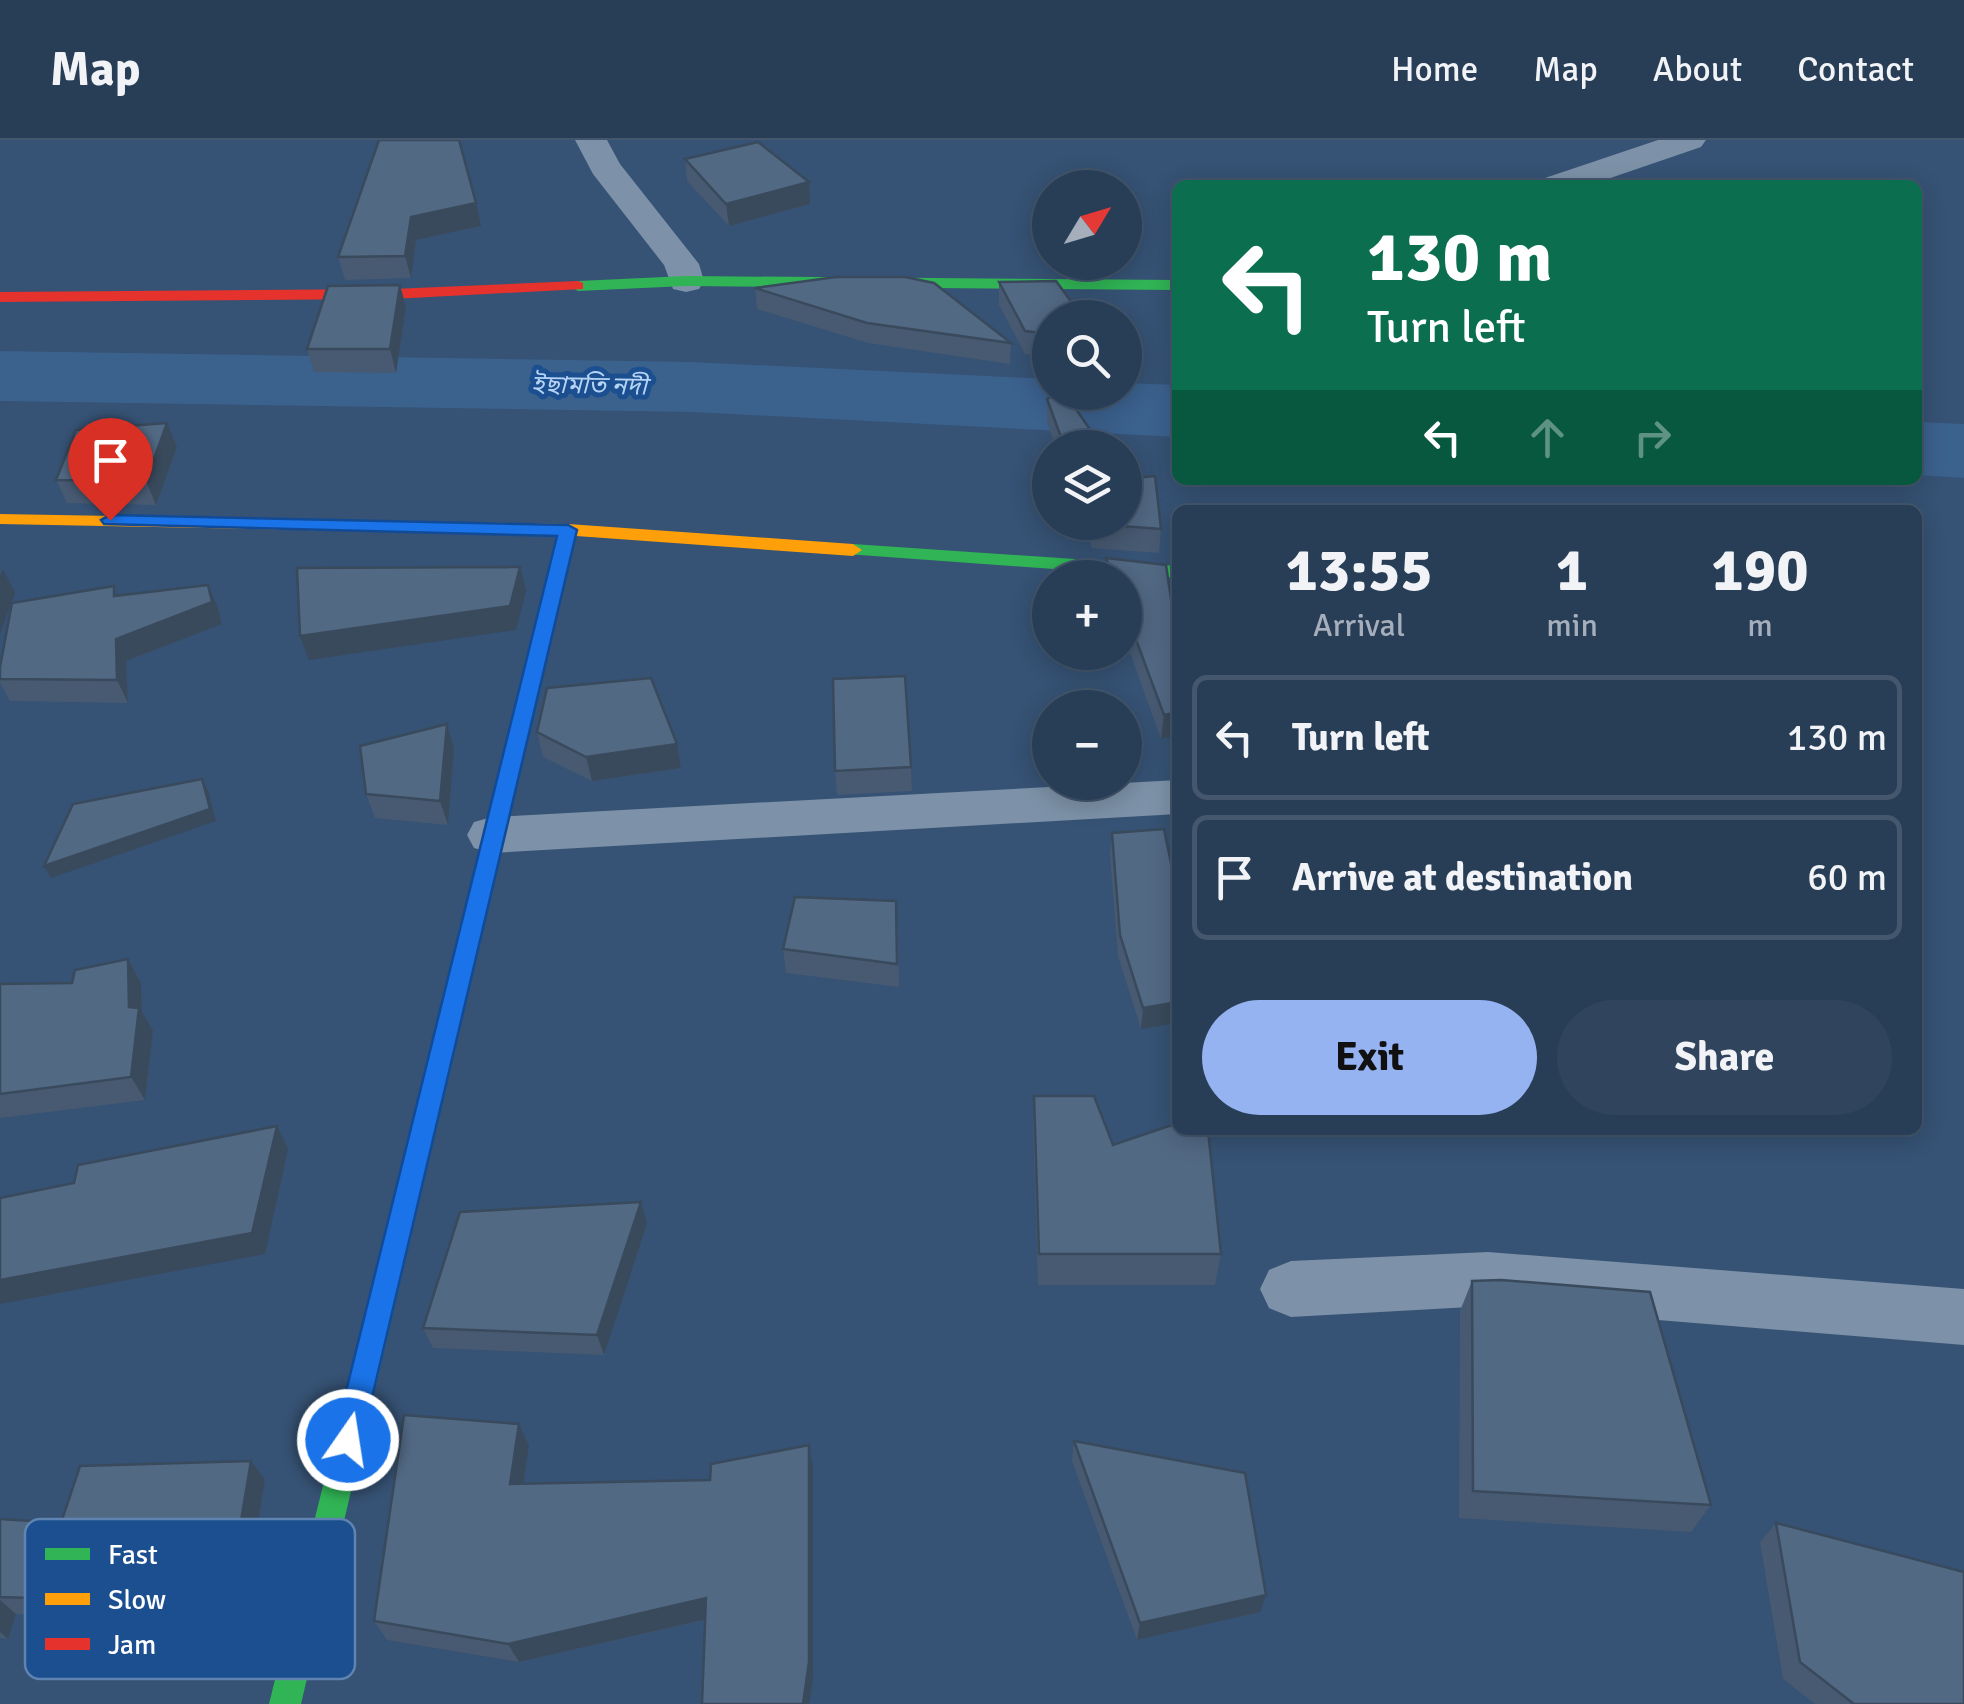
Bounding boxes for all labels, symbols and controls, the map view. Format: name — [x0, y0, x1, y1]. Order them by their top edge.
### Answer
text: Map — [50, 40, 140, 99]
text: Home — [1391, 48, 1478, 91]
text: Map — [1533, 48, 1598, 91]
text: About — [1653, 48, 1742, 91]
text: Contact — [1797, 48, 1914, 91]
north arrow — [1032, 170, 1142, 280]
map controls — [1032, 170, 1142, 800]
text: 130 m — [1367, 214, 1552, 300]
icon: left — [1202, 220, 1332, 350]
button: search — [1032, 300, 1142, 410]
text: Turn left — [1367, 300, 1526, 355]
water label: ইছামতি নদী — [531, 368, 652, 402]
icon: left — [1415, 410, 1470, 465]
icon: ahead — [1520, 410, 1575, 465]
icon: right — [1625, 410, 1680, 465]
pin — [68, 418, 153, 521]
button: layers — [1032, 430, 1142, 540]
icon: arrive — [83, 433, 138, 488]
text: 13:55 — [1285, 534, 1433, 608]
text: 1 — [1556, 534, 1588, 608]
text: 190 — [1711, 534, 1809, 608]
button: + — [1032, 560, 1142, 670]
text: Arrival — [1313, 606, 1405, 645]
text: min — [1546, 606, 1598, 645]
text: m — [1747, 606, 1773, 645]
button: − — [1032, 690, 1142, 800]
icon: left — [1207, 710, 1262, 765]
text: Turn left — [1292, 714, 1430, 761]
text: 130 m — [1787, 714, 1887, 761]
icon: arrive — [1207, 850, 1262, 905]
text: Arrive at destination — [1292, 854, 1633, 901]
text: 60 m — [1807, 854, 1887, 901]
button: Exit — [1202, 1000, 1537, 1115]
button: Share — [1557, 1000, 1892, 1115]
position arrow — [296, 1388, 400, 1492]
legend — [25, 1519, 355, 1679]
text: Fast — [108, 1538, 158, 1572]
text: Slow — [108, 1583, 166, 1617]
text: Jam — [108, 1628, 156, 1662]

